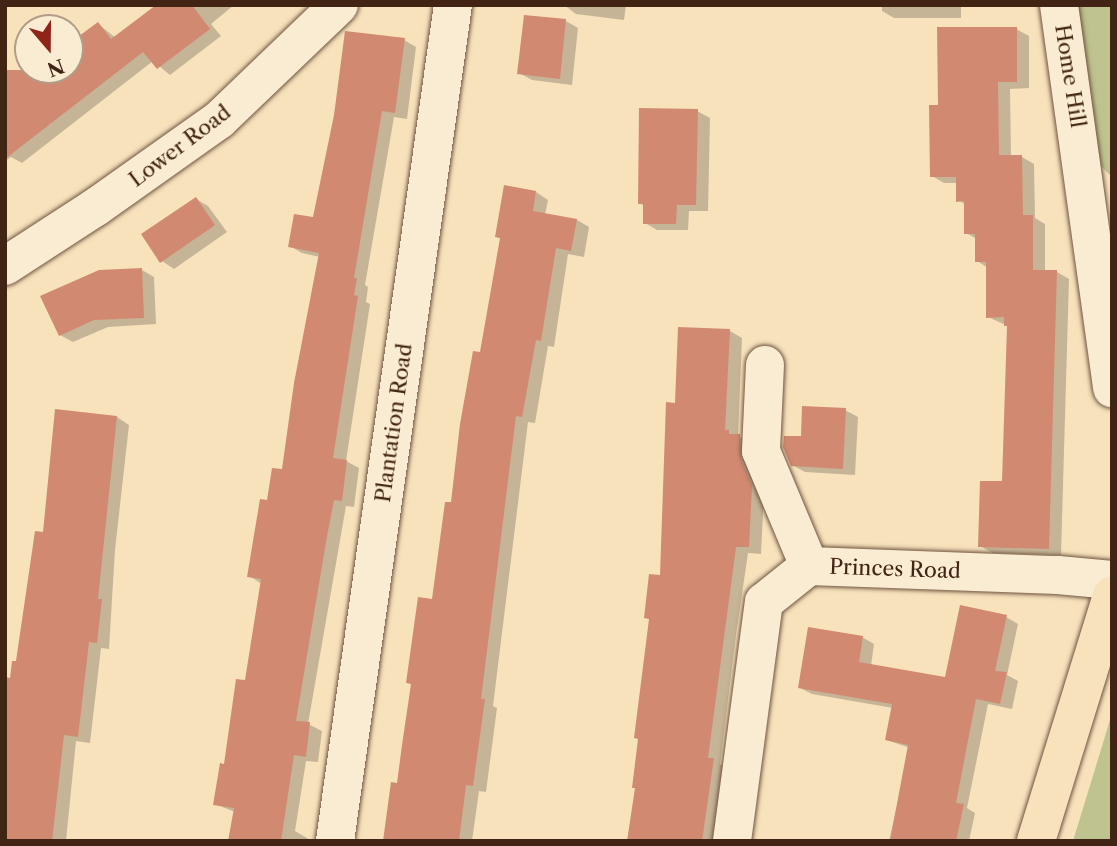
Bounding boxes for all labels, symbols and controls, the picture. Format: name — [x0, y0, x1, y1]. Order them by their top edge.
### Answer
north arrow — [14, 14, 84, 84]
street label: Home Hill — [1049, 23, 1091, 129]
text: N — [44, 54, 67, 81]
street label: Lower Road — [124, 100, 236, 192]
street label: Plantation Road — [370, 342, 418, 504]
street label: Princes Road — [829, 554, 961, 584]

